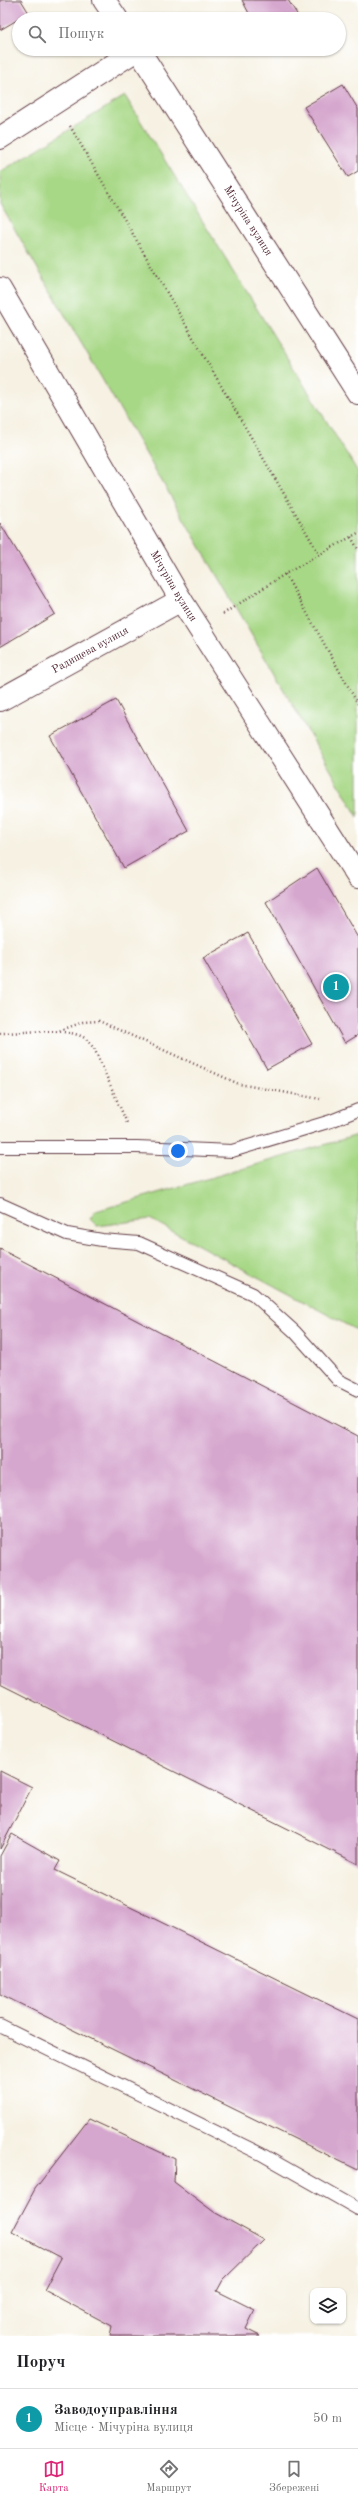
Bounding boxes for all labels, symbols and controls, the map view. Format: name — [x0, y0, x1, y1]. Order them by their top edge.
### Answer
search box — [12, 12, 346, 56]
icon: search — [26, 23, 48, 45]
text: Пошук — [58, 27, 104, 42]
street label: Мічуріна вулиця — [222, 184, 274, 258]
street label: Мічуріна вулиця — [148, 549, 199, 624]
street label: Радищева вулиця — [50, 625, 130, 676]
pin: 1 — [323, 972, 349, 1002]
your location — [168, 1141, 188, 1161]
map controls — [310, 2288, 346, 2324]
button: layers — [310, 2288, 346, 2324]
text: Поруч — [16, 2354, 65, 2371]
text: Заводоуправління — [54, 2403, 178, 2418]
text: 1 — [25, 2412, 33, 2425]
text: 50 m — [313, 2412, 342, 2425]
text: Місце · Мічуріна вулиця — [54, 2421, 193, 2434]
tab: Карта — [39, 2458, 69, 2496]
tab: Маршрут — [146, 2458, 191, 2496]
tab: Збережені — [269, 2458, 319, 2496]

